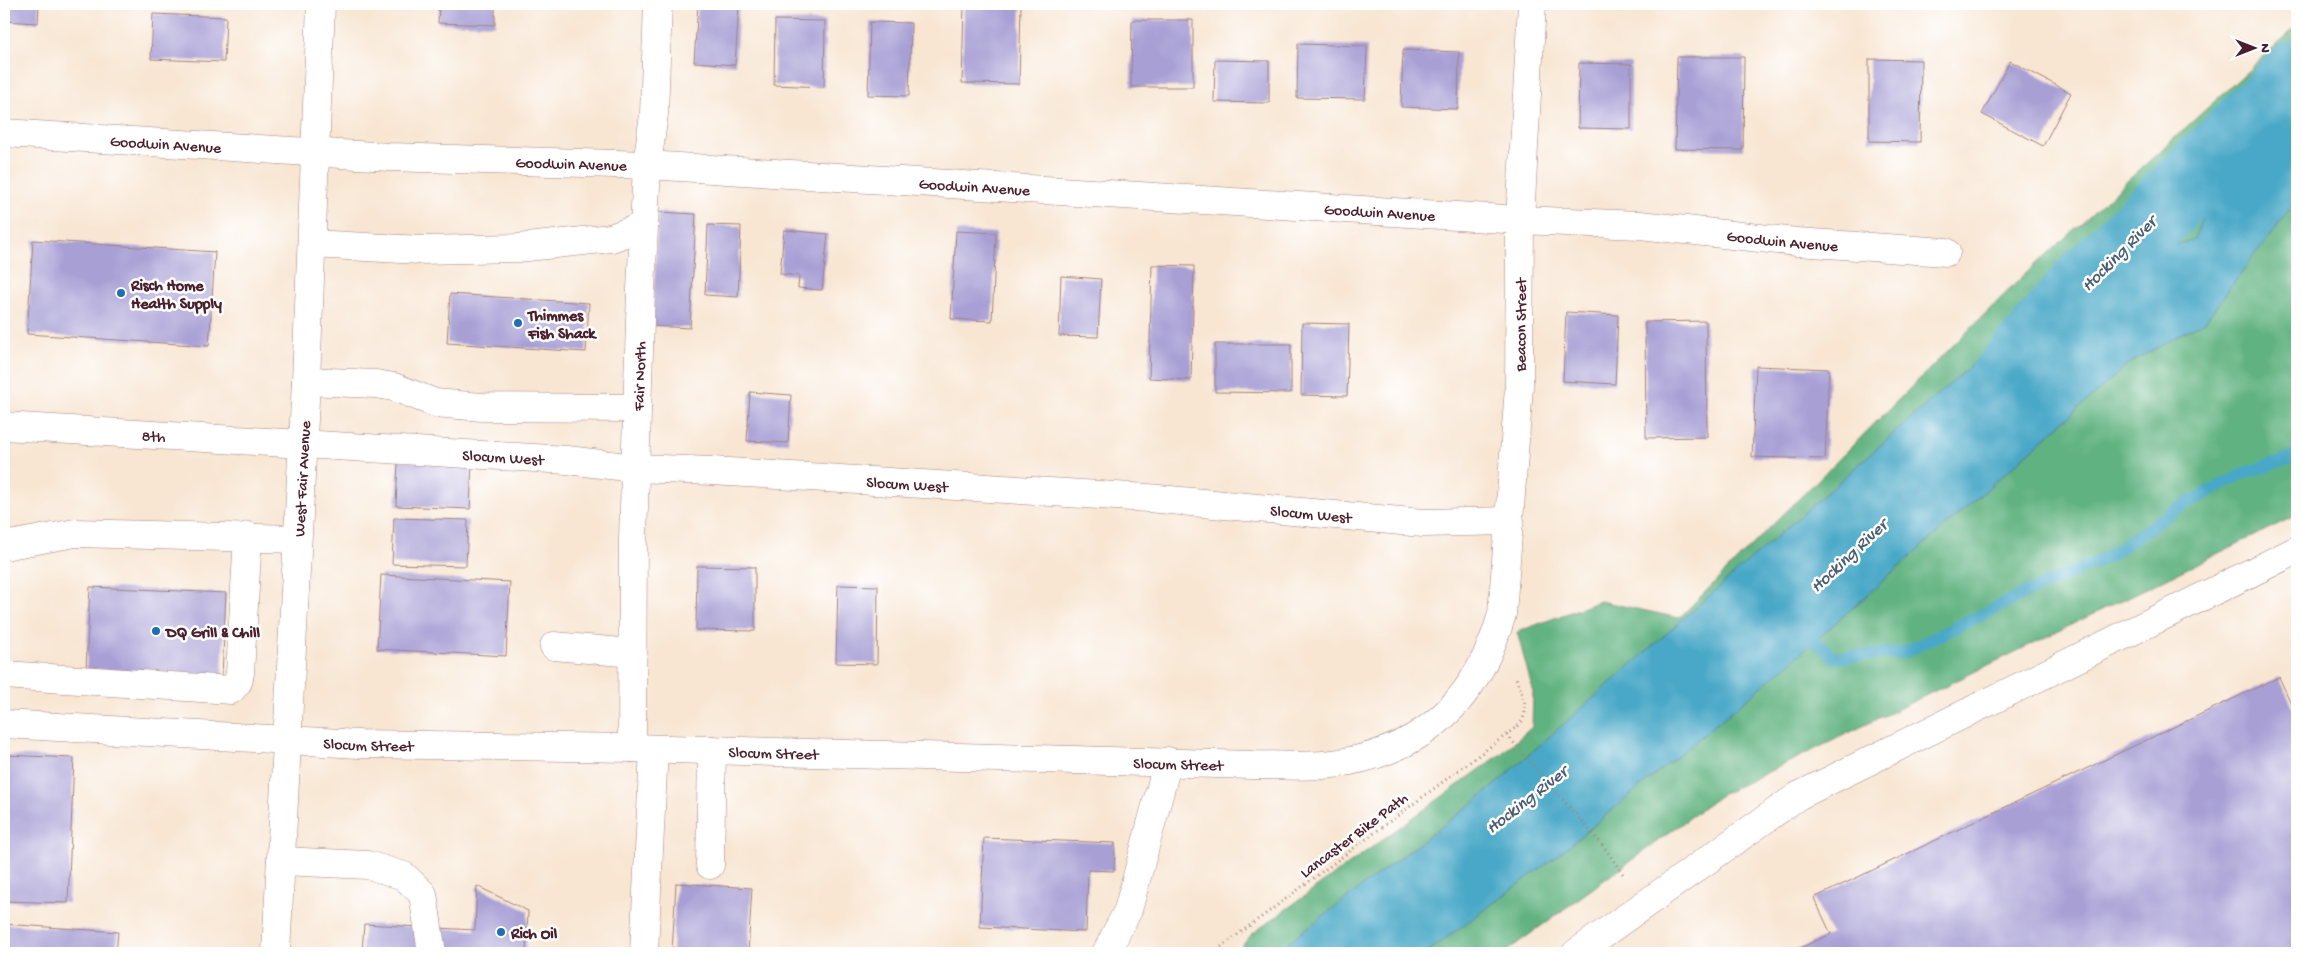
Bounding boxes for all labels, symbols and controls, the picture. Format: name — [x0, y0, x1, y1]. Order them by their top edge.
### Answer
north arrow — [2228, 22, 2278, 72]
text: N — [2256, 43, 2273, 53]
street label: Goodwin Avenue — [109, 134, 222, 160]
street label: Goodwin Avenue — [515, 155, 628, 177]
street label: Goodwin Avenue — [918, 176, 1031, 202]
street label: Goodwin Avenue — [1323, 202, 1436, 228]
water label: Hocking River — [2078, 210, 2164, 297]
street label: Goodwin Avenue — [1726, 228, 1839, 258]
street label: Beacon Street — [1513, 277, 1533, 373]
place label: Risch Home Health Supply — [130, 278, 222, 315]
marker: Risch Home Health Supply — [115, 287, 127, 299]
place label: Thimmes Fish Shack — [526, 308, 597, 345]
marker: Thimmes Fish Shack — [512, 317, 524, 329]
street label: Fair North — [631, 341, 652, 412]
street label: West Fair Avenue — [292, 420, 317, 537]
street label: 8th — [141, 428, 166, 449]
street label: Slocum West — [462, 448, 546, 472]
street label: Slocum West — [866, 475, 950, 499]
street label: Slocum West — [1269, 503, 1354, 530]
water label: Hocking River — [1807, 513, 1895, 598]
marker: DQ Grill & Chill — [150, 625, 162, 637]
place label: DQ Grill & Chill — [164, 625, 260, 644]
street label: Slocum Street — [323, 736, 415, 758]
street label: Slocum Street — [728, 745, 820, 766]
street label: Slocum Street — [1133, 756, 1225, 777]
water label: Hocking River — [1483, 760, 1575, 839]
street label: Lancaster Bike Path — [1297, 790, 1413, 884]
marker: Rich Oil — [495, 926, 507, 938]
place label: Rich Oil — [510, 926, 558, 945]

